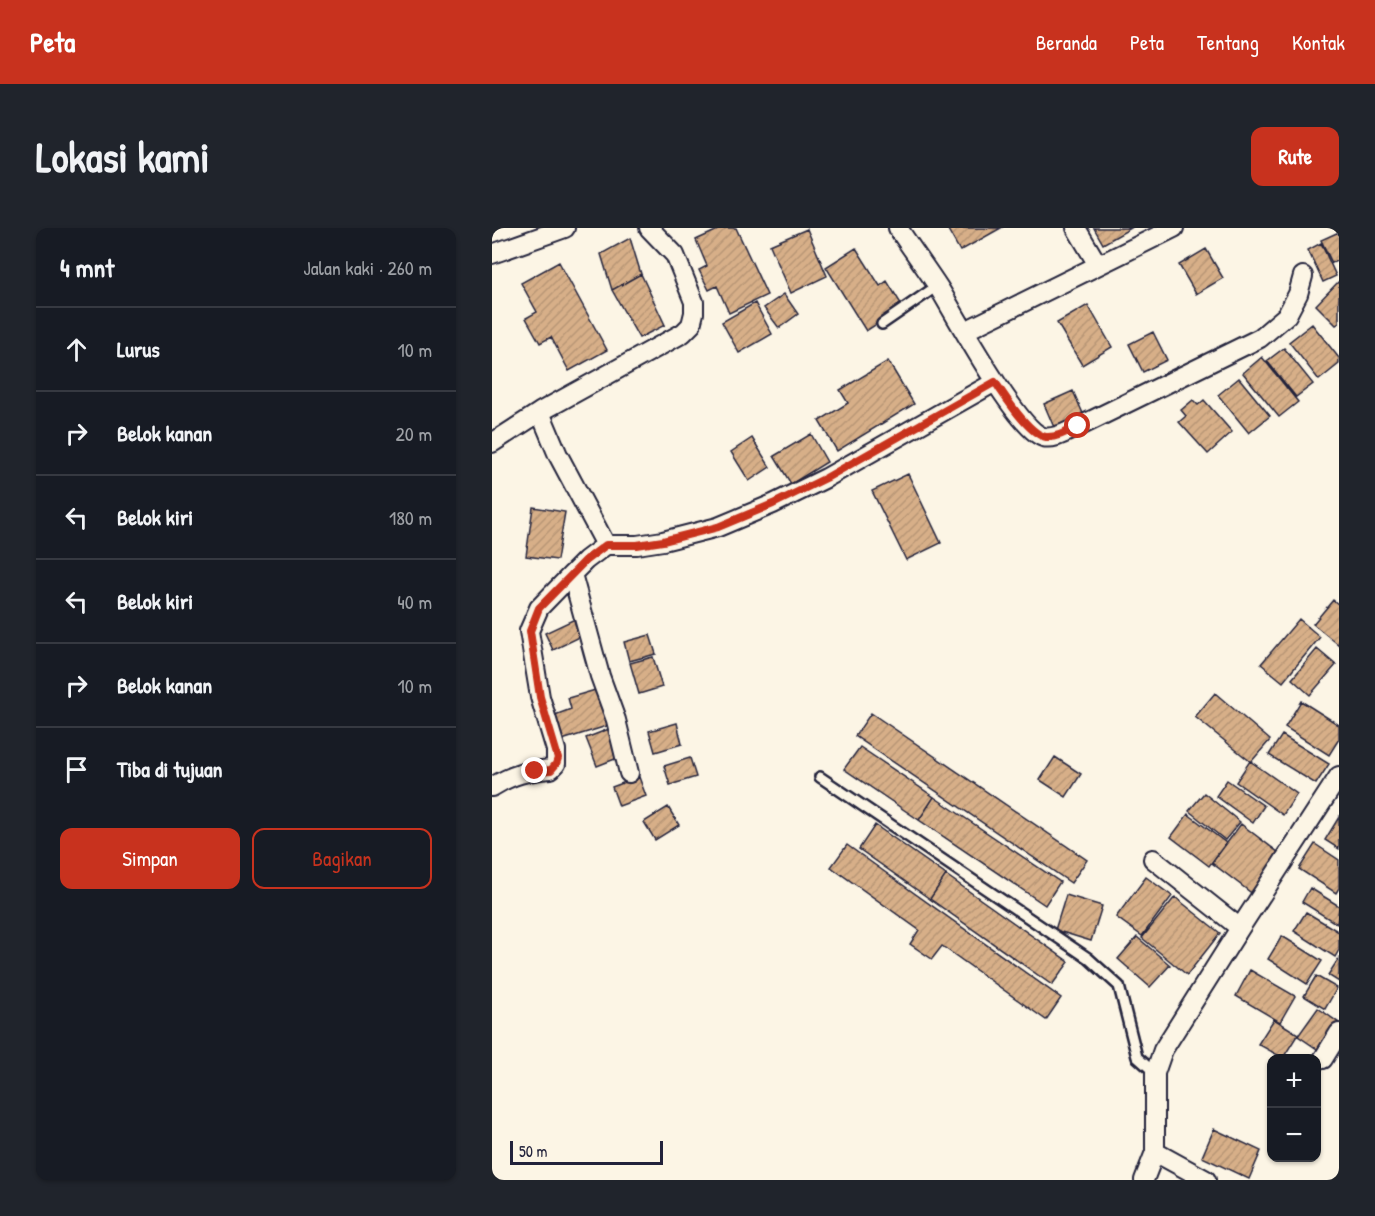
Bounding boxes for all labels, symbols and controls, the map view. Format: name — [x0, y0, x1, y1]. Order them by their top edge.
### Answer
text: Peta — [30, 23, 75, 61]
text: Beranda — [1036, 28, 1097, 57]
text: Peta — [1130, 28, 1164, 57]
text: Tentang — [1197, 28, 1259, 57]
text: Kontak — [1292, 28, 1345, 57]
button: Rute — [1251, 127, 1339, 186]
text: Lokasi kami — [36, 128, 210, 185]
text: 4 mnt — [60, 250, 114, 285]
text: Jalan kaki · 260 m — [303, 254, 432, 281]
icon: ahead — [60, 333, 93, 366]
text: Lurus — [117, 334, 160, 364]
text: 10 m — [398, 336, 432, 363]
route start — [1064, 412, 1090, 438]
icon: right — [60, 417, 93, 450]
text: Belok kanan — [117, 418, 212, 448]
text: 20 m — [395, 420, 432, 447]
icon: left — [60, 501, 93, 534]
text: Belok kiri — [117, 502, 193, 532]
text: 180 m — [389, 504, 432, 531]
icon: left — [60, 585, 93, 618]
text: Belok kiri — [117, 586, 193, 616]
text: 40 m — [397, 588, 432, 615]
icon: right — [60, 669, 93, 702]
text: Belok kanan — [117, 670, 212, 700]
text: 10 m — [398, 672, 432, 699]
icon: arrive — [60, 753, 93, 786]
text: Tiba di tujuan — [117, 754, 222, 784]
route end — [521, 757, 547, 783]
button: Simpan — [60, 828, 240, 889]
button: Bagikan — [252, 828, 432, 889]
map controls — [1267, 1054, 1321, 1162]
button: + — [1267, 1054, 1321, 1108]
button: − — [1267, 1108, 1321, 1162]
scale bar — [510, 1138, 663, 1166]
text: 50 m — [519, 1140, 548, 1162]

